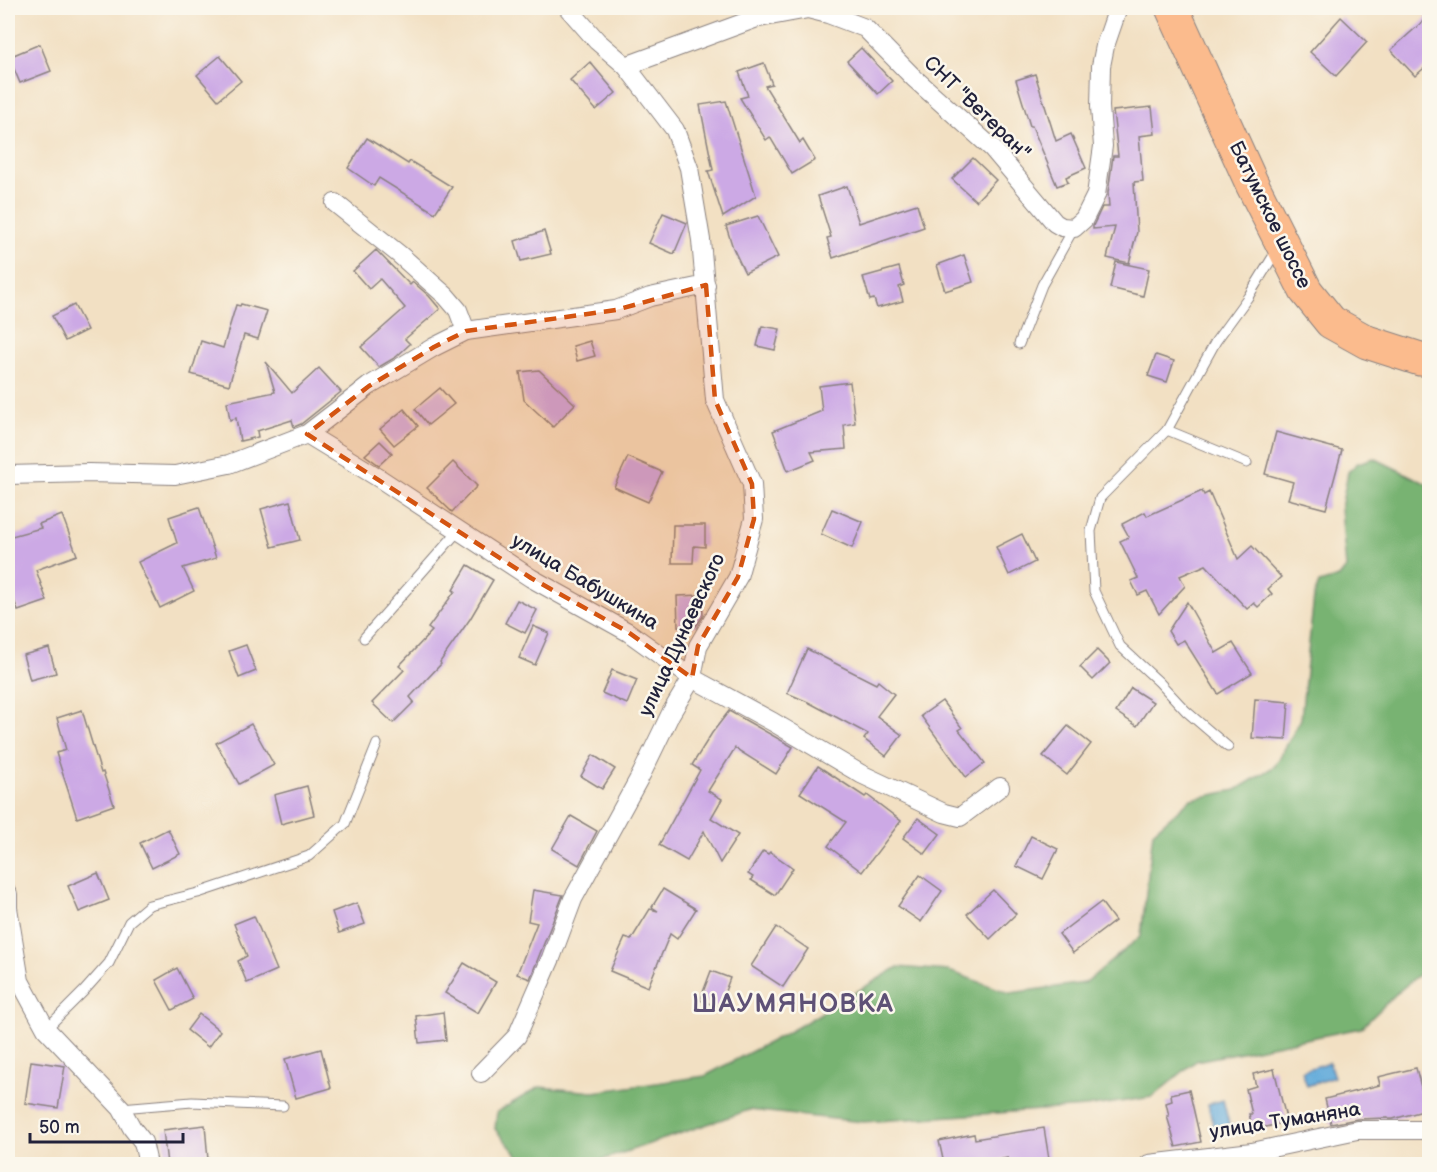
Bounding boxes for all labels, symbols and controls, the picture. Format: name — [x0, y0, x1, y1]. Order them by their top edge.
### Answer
street label: СНТ "Ветеран" — [919, 51, 1035, 165]
street label: Батумское шоссе — [1224, 137, 1316, 293]
street label: улица Бабушкина — [507, 529, 663, 635]
street label: улица Дунаевского — [634, 550, 730, 720]
district label: ШАУМЯНОВКА — [692, 989, 894, 1020]
street label: улица Туманяна — [1208, 1097, 1362, 1145]
scale bar — [30, 1106, 183, 1144]
text: 50 m — [39, 1117, 80, 1138]

